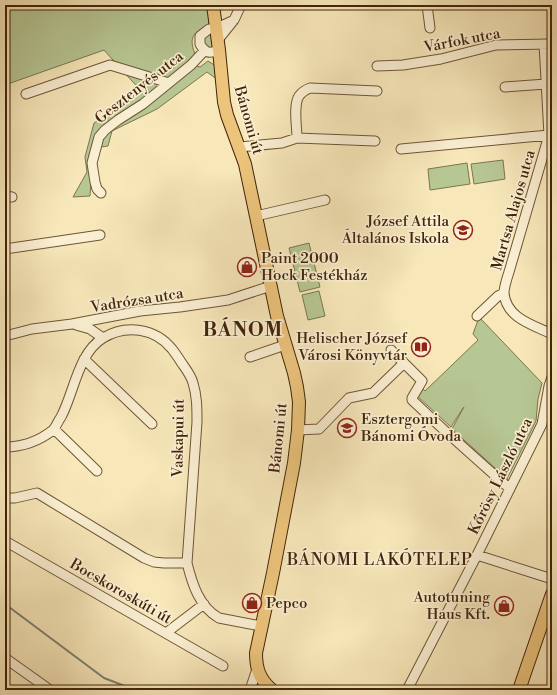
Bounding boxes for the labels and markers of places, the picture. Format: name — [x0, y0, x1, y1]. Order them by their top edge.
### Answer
place label: József Attila Általános Iskola — [341, 212, 449, 248]
school or university icon: József Attila Általános Iskola — [452, 219, 474, 241]
place label: Paint 2000 Hock Festékház — [261, 249, 367, 285]
shop icon: Paint 2000 Hock Festékház — [236, 256, 258, 278]
place label: Helischer József Városi Könyvtár — [296, 329, 408, 365]
library icon: Helischer József Városi Könyvtár — [410, 336, 432, 358]
place label: Esztergomi Bánomi Óvoda — [360, 410, 461, 446]
school or university icon: Esztergomi Bánomi Óvoda — [336, 417, 358, 439]
place label: Autotuning Haus Kft. — [412, 588, 490, 624]
shop icon: Pepco — [241, 592, 263, 614]
place label: Pepco — [266, 594, 308, 613]
shop icon: Autotuning Haus Kft. — [493, 595, 515, 617]

